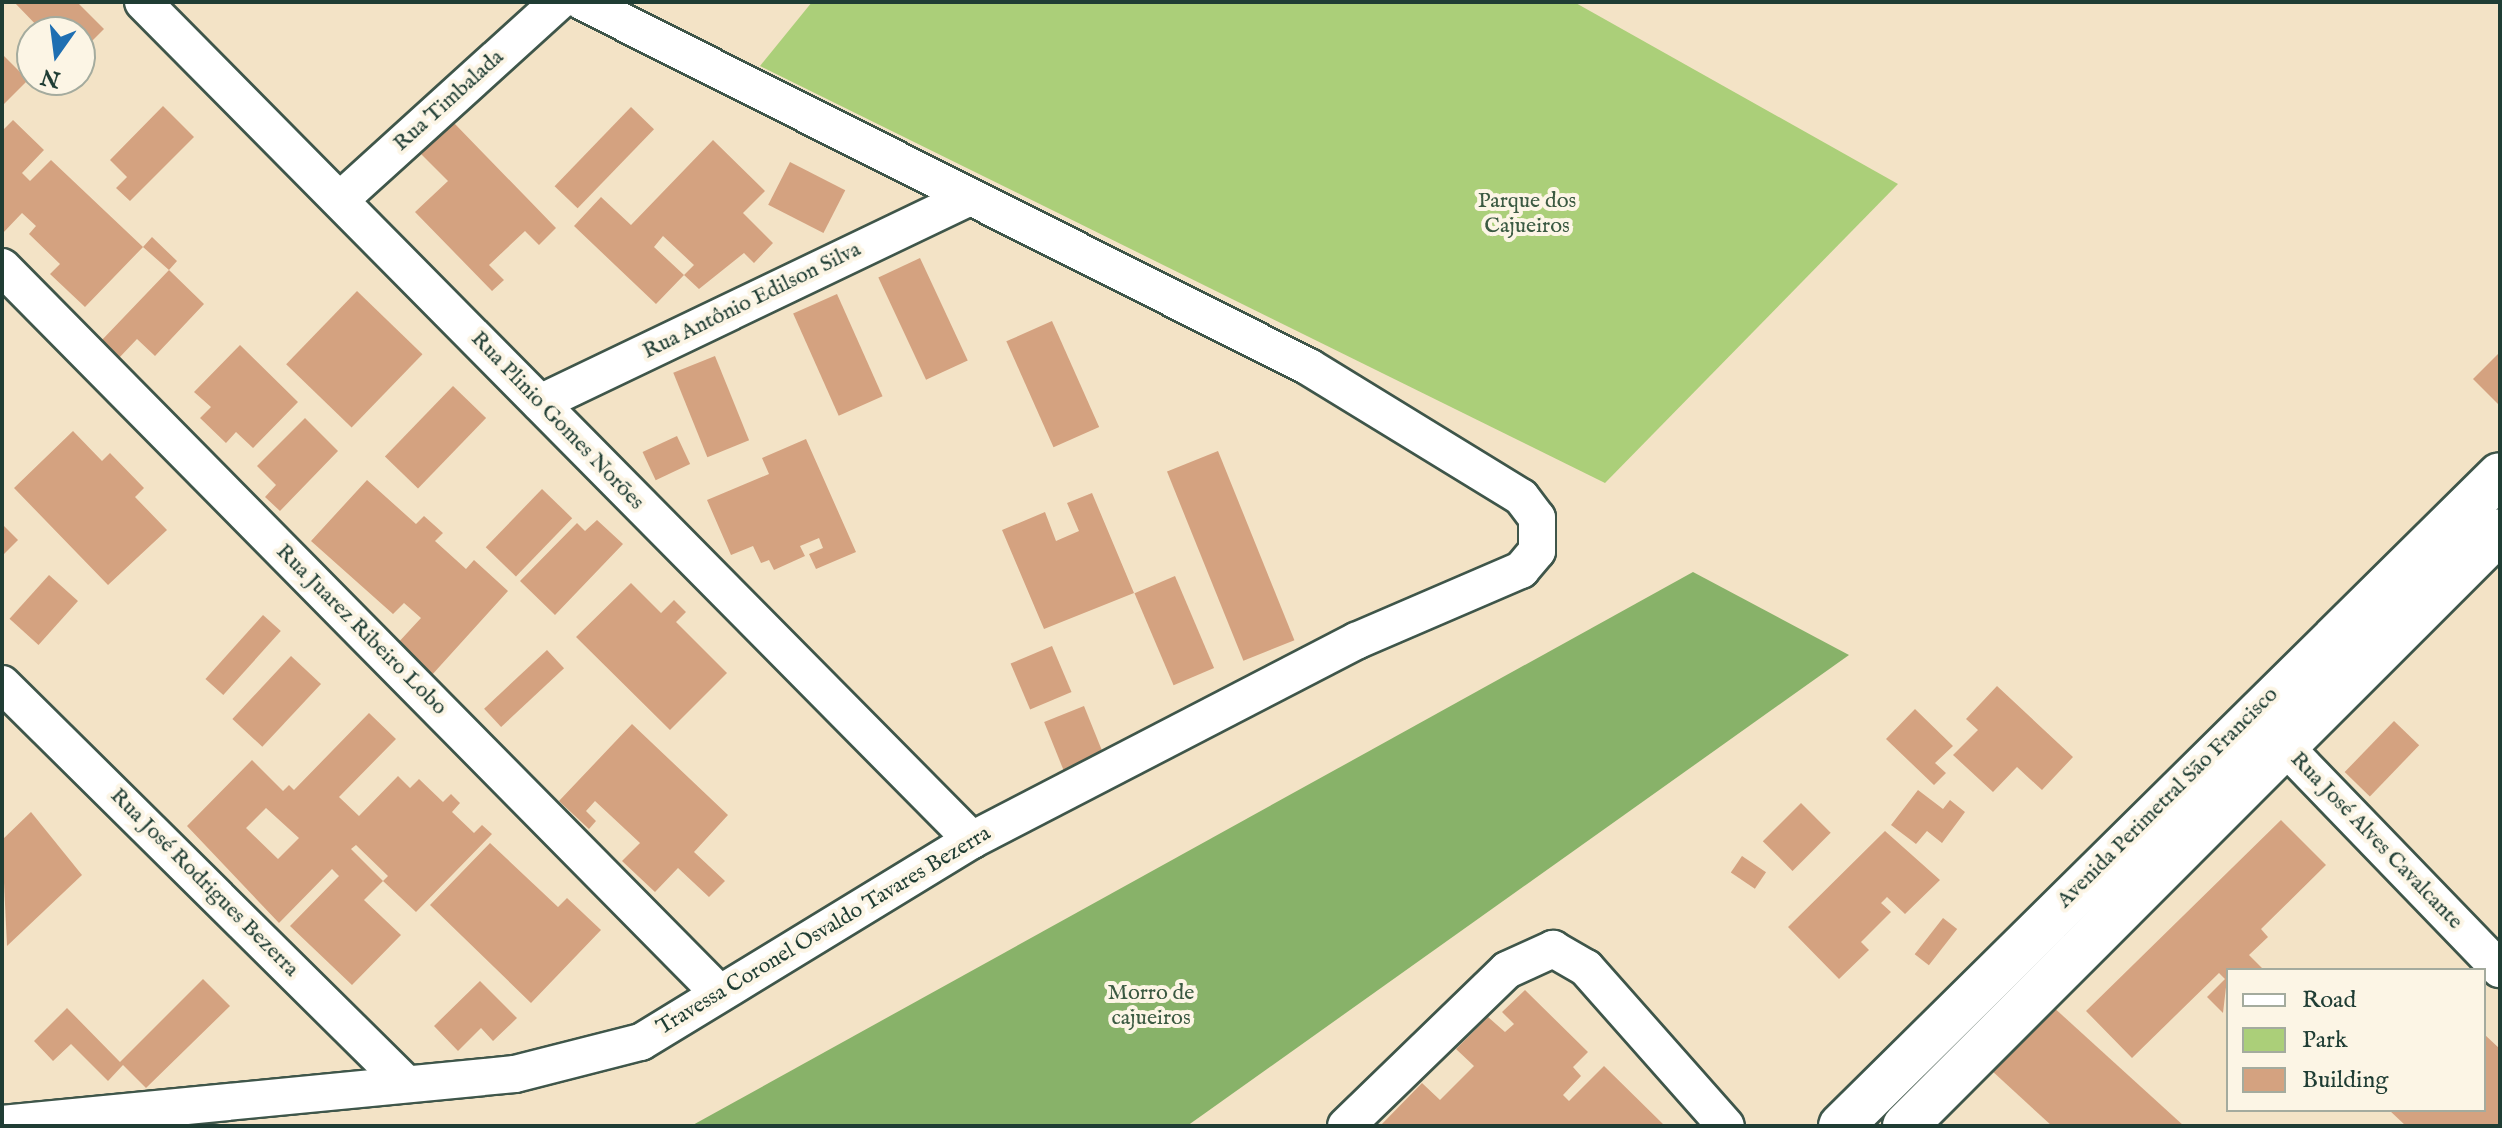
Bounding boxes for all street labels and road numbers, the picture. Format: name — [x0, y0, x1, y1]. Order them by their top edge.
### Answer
street label: Rua Timbalada — [388, 45, 510, 157]
street label: Rua Antônio Edilson Silva — [639, 237, 865, 365]
street label: Rua Plinio Gomes Norões — [465, 326, 649, 516]
street label: Rua Juarez Ribeiro Lobo — [270, 539, 452, 721]
street label: Avenida Perimetral São Francisco — [2052, 682, 2284, 914]
street label: Rua José Alves Cavalcante — [2284, 747, 2468, 935]
street label: Rua José Rodrigues Bezerra — [104, 783, 304, 983]
street label: Travessa Coronel Osvaldo Tavares Bezerra — [652, 821, 996, 1041]

